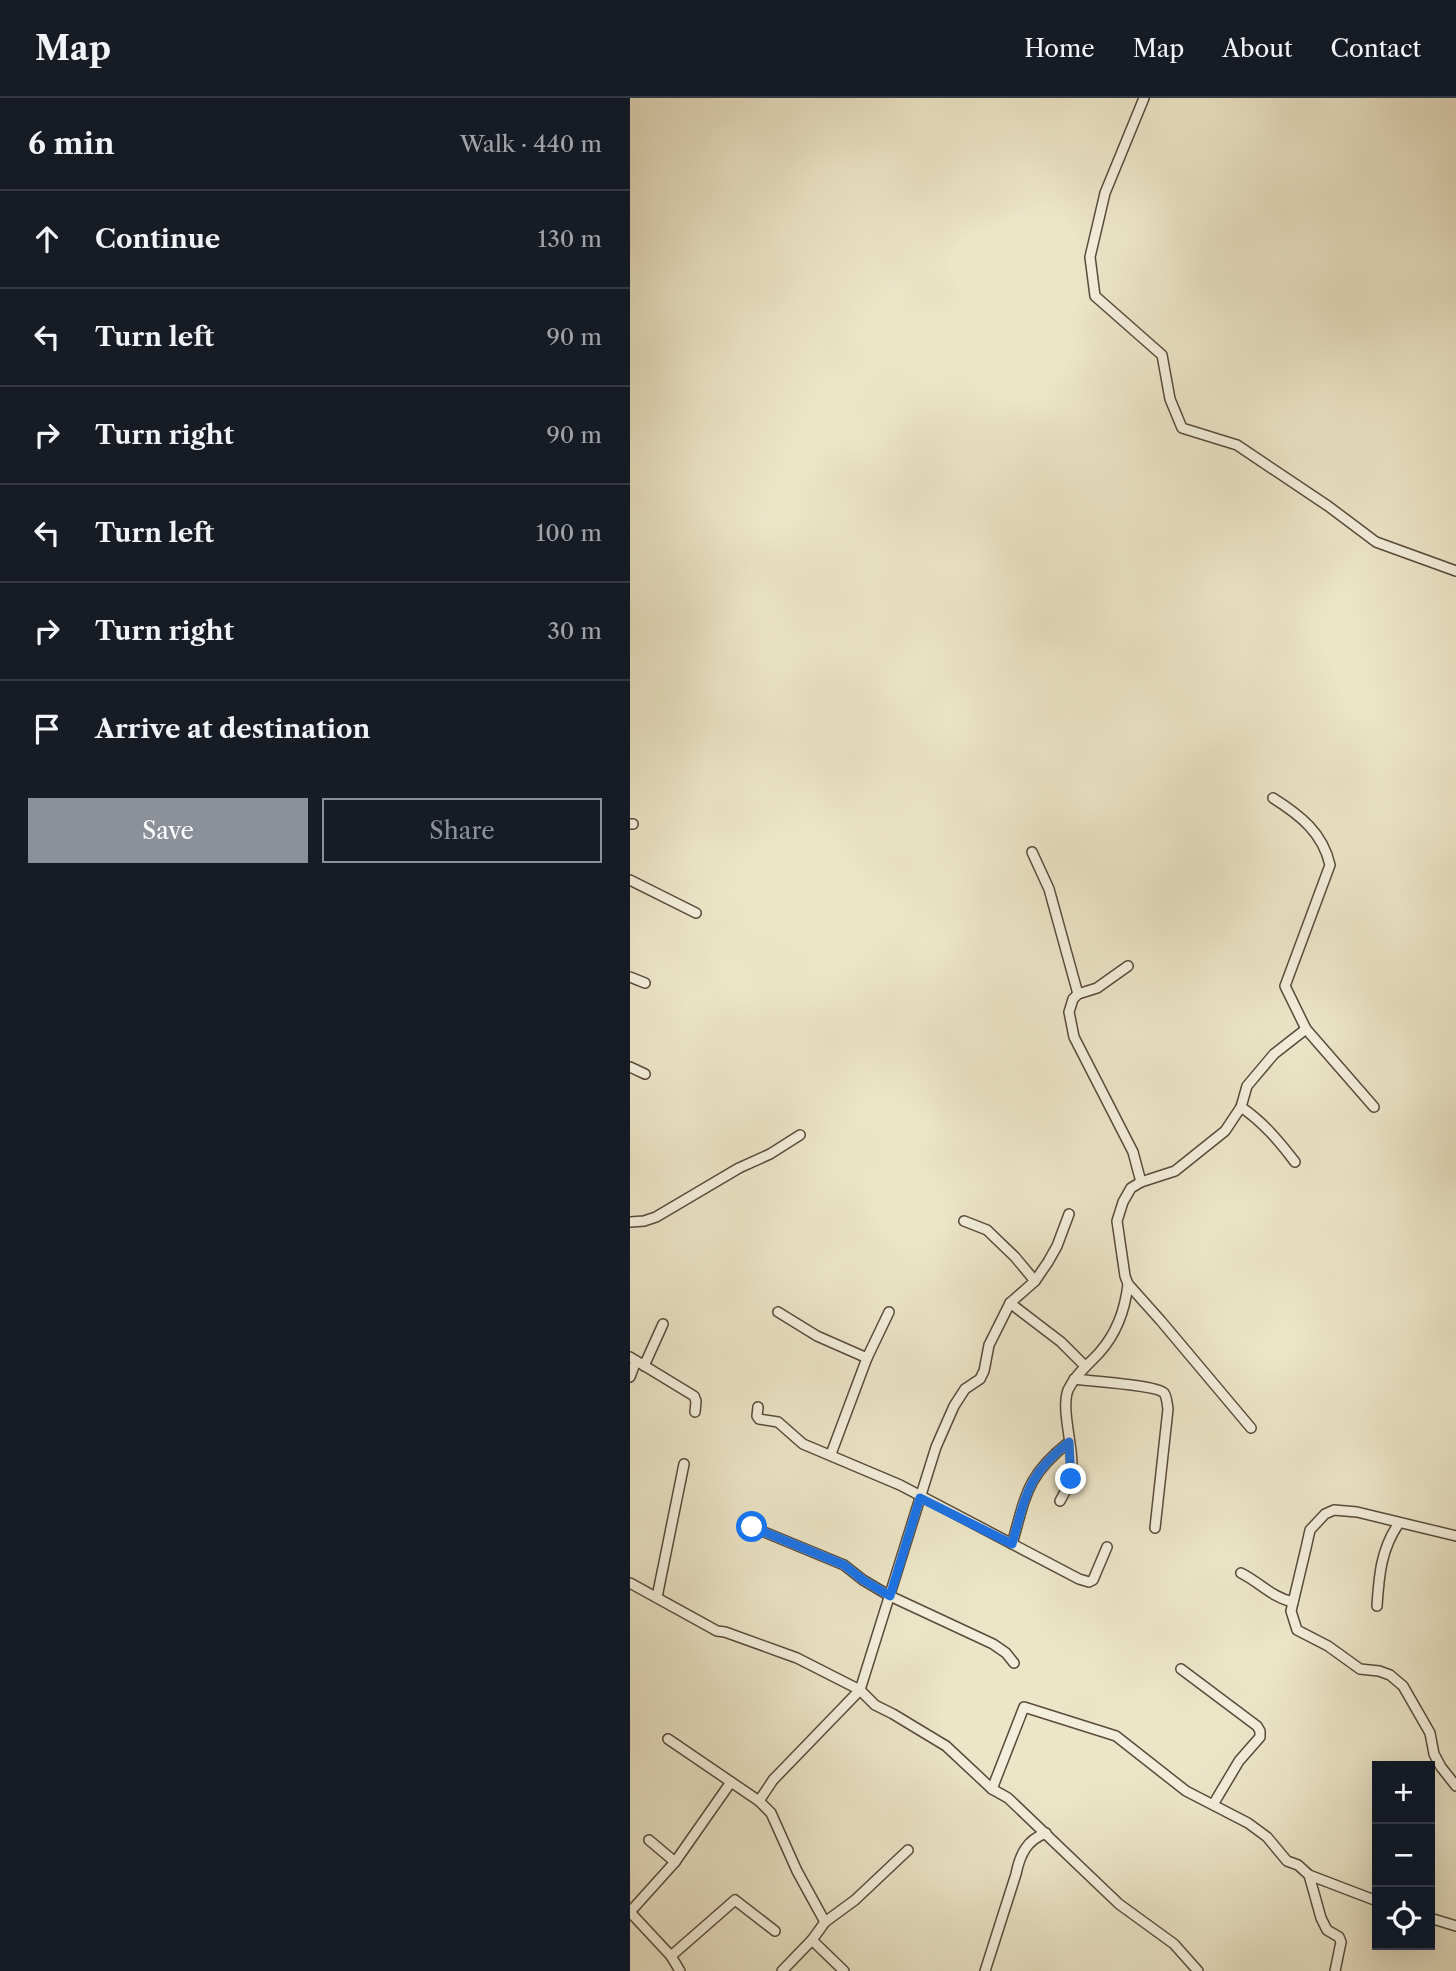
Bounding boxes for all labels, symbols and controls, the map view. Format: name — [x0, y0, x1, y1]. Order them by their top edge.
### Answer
text: Map — [35, 28, 111, 69]
text: Home — [1024, 34, 1095, 63]
text: Map — [1133, 34, 1184, 63]
text: About — [1222, 34, 1293, 63]
text: Contact — [1331, 34, 1421, 63]
text: 6 min — [28, 125, 115, 162]
text: Walk · 440 m — [460, 130, 602, 158]
icon: ahead — [28, 220, 66, 258]
text: Continue — [95, 223, 220, 255]
text: 130 m — [538, 225, 602, 253]
icon: left — [28, 318, 66, 356]
text: Turn left — [95, 321, 214, 353]
text: 90 m — [546, 323, 602, 351]
icon: right — [28, 416, 66, 454]
text: Turn right — [95, 419, 234, 451]
text: 90 m — [546, 421, 602, 449]
icon: left — [28, 514, 66, 552]
text: Turn left — [95, 517, 214, 549]
text: 100 m — [536, 519, 602, 547]
icon: right — [28, 612, 66, 650]
text: Turn right — [95, 615, 234, 647]
text: 30 m — [547, 617, 602, 645]
icon: arrive — [28, 710, 66, 748]
text: Arrive at destination — [95, 713, 370, 745]
button: Save — [28, 798, 308, 863]
button: Share — [322, 798, 602, 863]
route end — [1055, 1463, 1086, 1494]
route start — [736, 1511, 767, 1542]
map controls — [1372, 1761, 1435, 1950]
button: + — [1372, 1761, 1435, 1824]
button: − — [1372, 1824, 1435, 1887]
button: locate — [1372, 1887, 1435, 1950]

